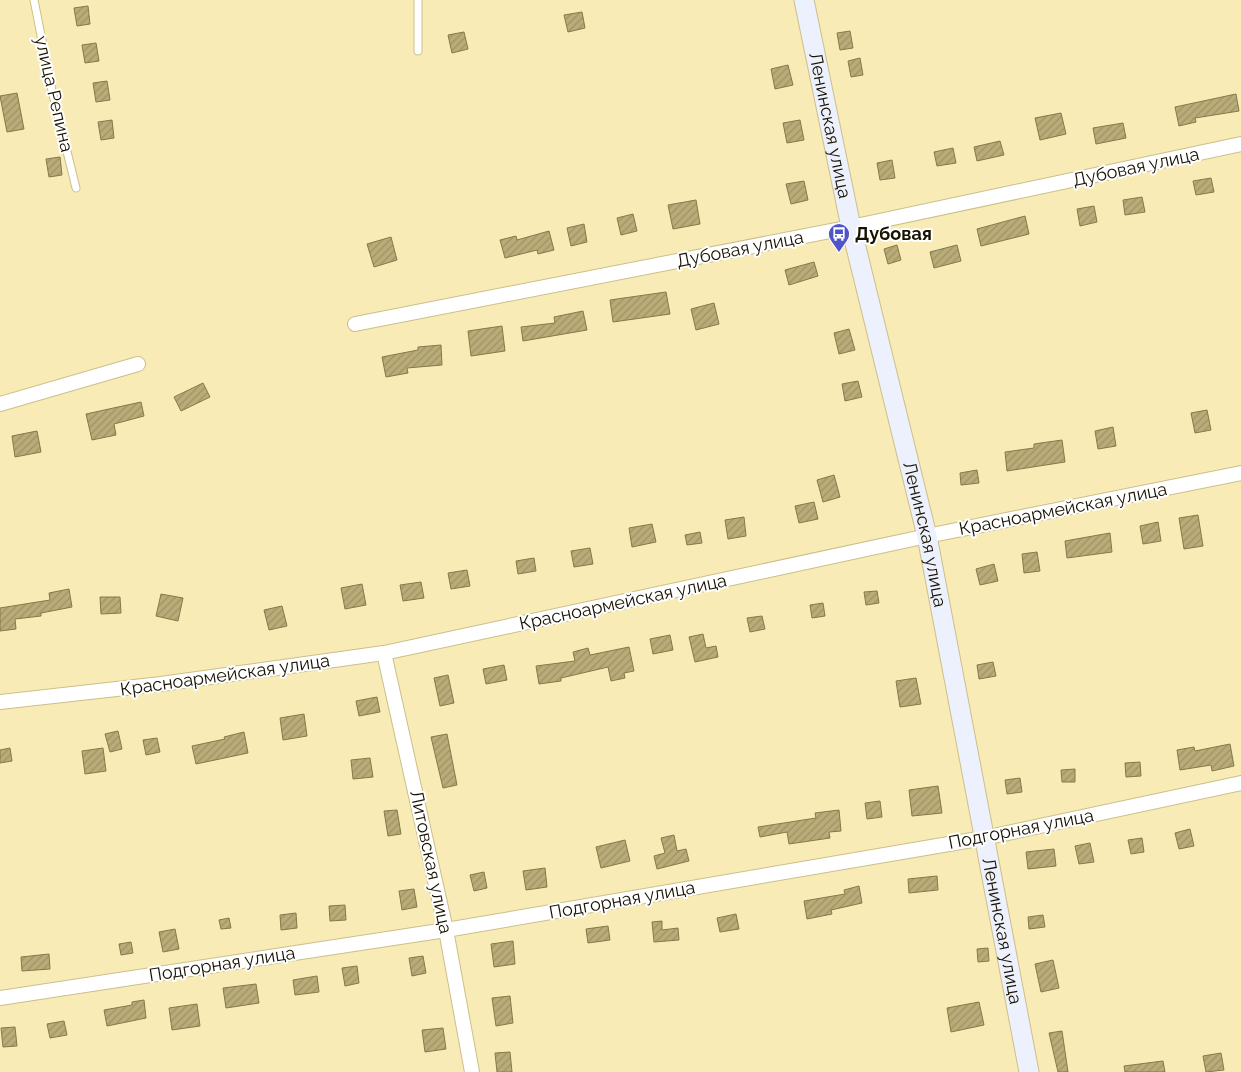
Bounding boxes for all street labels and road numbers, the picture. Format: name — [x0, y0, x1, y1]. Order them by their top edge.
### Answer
street label: улица Репина — [31, 34, 78, 154]
street label: Ленинская улица — [805, 50, 856, 200]
street label: Дубовая улица — [1071, 143, 1201, 190]
street label: Дубовая улица — [675, 226, 805, 271]
street label: Ленинская улица — [899, 459, 951, 609]
street label: Красноармейская улица — [957, 478, 1169, 539]
street label: Красноармейская улица — [517, 569, 729, 634]
street label: Красноармейская улица — [119, 649, 331, 700]
street label: Литовская улица — [406, 788, 457, 936]
street label: Подгорная улица — [946, 804, 1095, 853]
street label: Ленинская улица — [978, 856, 1027, 1006]
street label: Подгорная улица — [547, 876, 696, 923]
street label: Подгорная улица — [147, 942, 297, 985]

